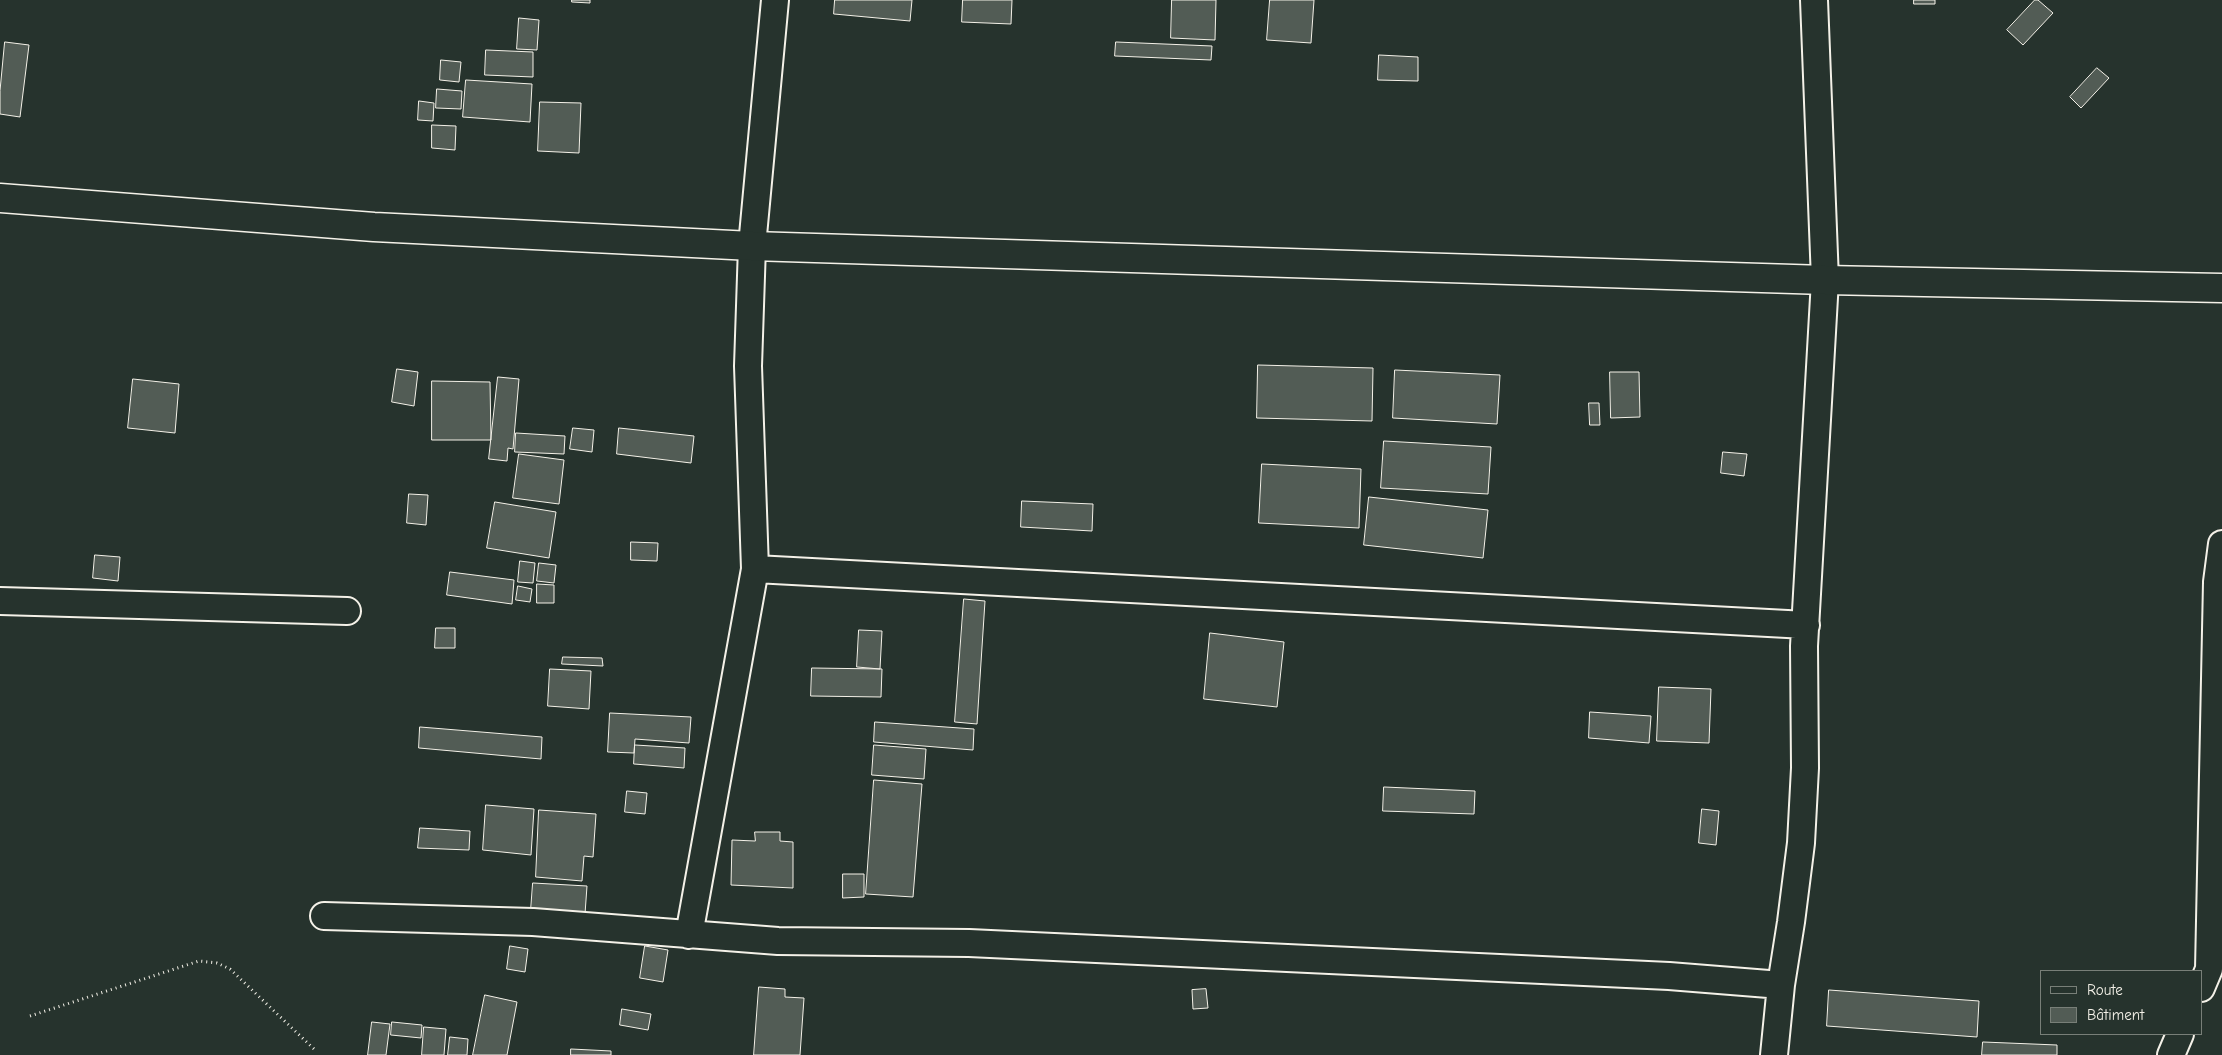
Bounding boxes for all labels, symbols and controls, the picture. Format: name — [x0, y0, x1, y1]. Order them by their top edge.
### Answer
legend — [2040, 970, 2202, 1035]
text: Route — [2087, 981, 2123, 999]
text: Bâtiment — [2087, 1006, 2144, 1024]

